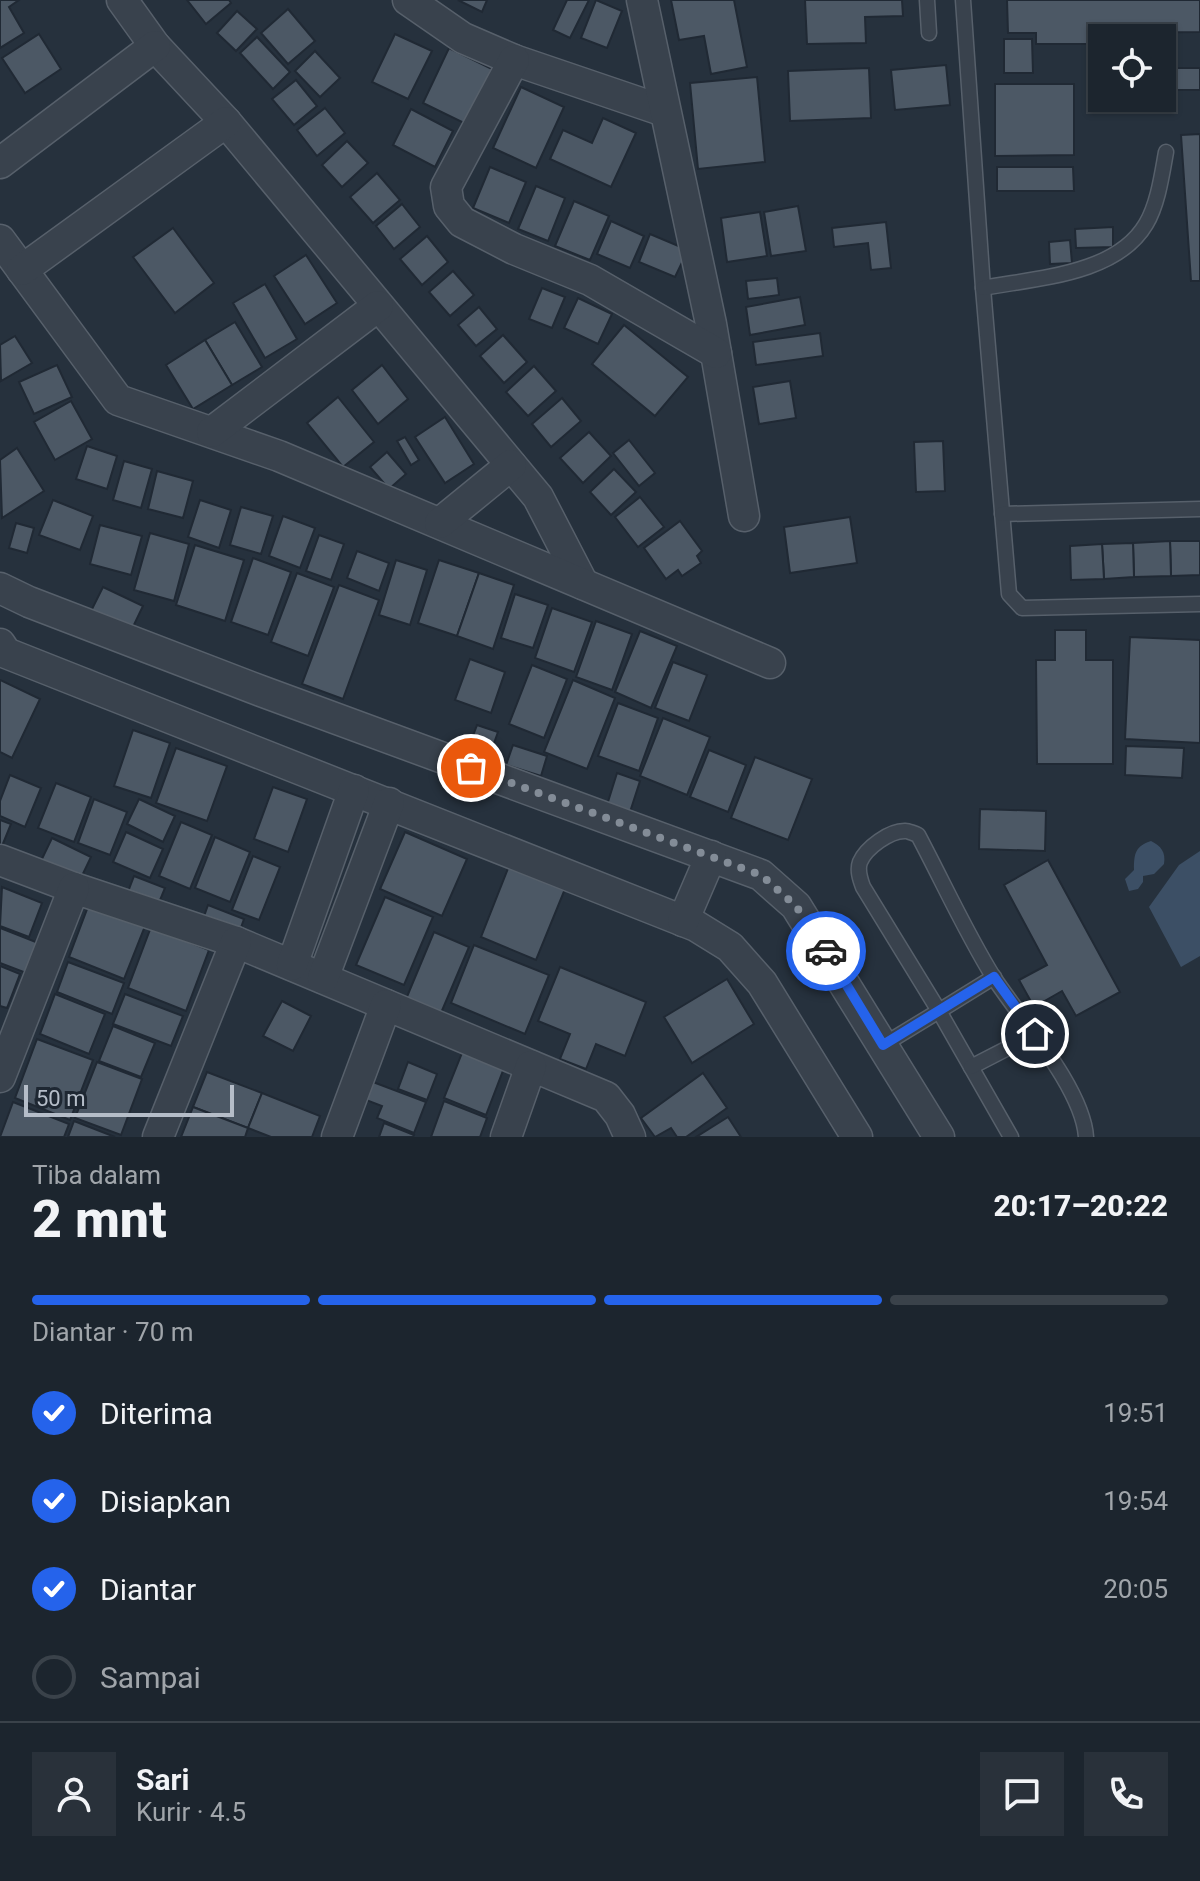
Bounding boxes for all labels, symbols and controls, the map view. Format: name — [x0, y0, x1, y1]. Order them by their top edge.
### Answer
map controls — [1088, 24, 1176, 112]
button: locate — [1088, 24, 1176, 112]
pin — [437, 734, 505, 802]
icon: bag — [449, 746, 493, 790]
courier — [786, 911, 866, 991]
icon: car — [804, 929, 848, 973]
pin — [1001, 1000, 1069, 1068]
icon: home — [1013, 1012, 1057, 1056]
scale bar — [24, 1081, 234, 1117]
text: 50 m — [36, 1086, 85, 1111]
text: Tiba dalam — [32, 1160, 161, 1190]
text: 20:17–20:22 — [993, 1188, 1168, 1223]
text: 2 mnt — [32, 1189, 167, 1250]
text: Diantar · 70 m — [32, 1317, 194, 1347]
icon: check — [32, 1391, 76, 1435]
text: Diterima — [100, 1396, 213, 1431]
text: 19:51 — [1103, 1398, 1168, 1428]
icon: check — [32, 1479, 76, 1523]
text: Disiapkan — [100, 1484, 231, 1519]
text: 19:54 — [1103, 1486, 1168, 1516]
icon: check — [32, 1567, 76, 1611]
text: Diantar — [100, 1572, 196, 1607]
text: 20:05 — [1103, 1574, 1168, 1604]
text: Sampai — [100, 1660, 201, 1695]
button: person — [32, 1752, 116, 1836]
button: chat — [980, 1752, 1064, 1836]
button: phone — [1084, 1752, 1168, 1836]
text: Sari — [136, 1762, 189, 1797]
text: Kurir · 4.5 — [136, 1797, 246, 1827]

